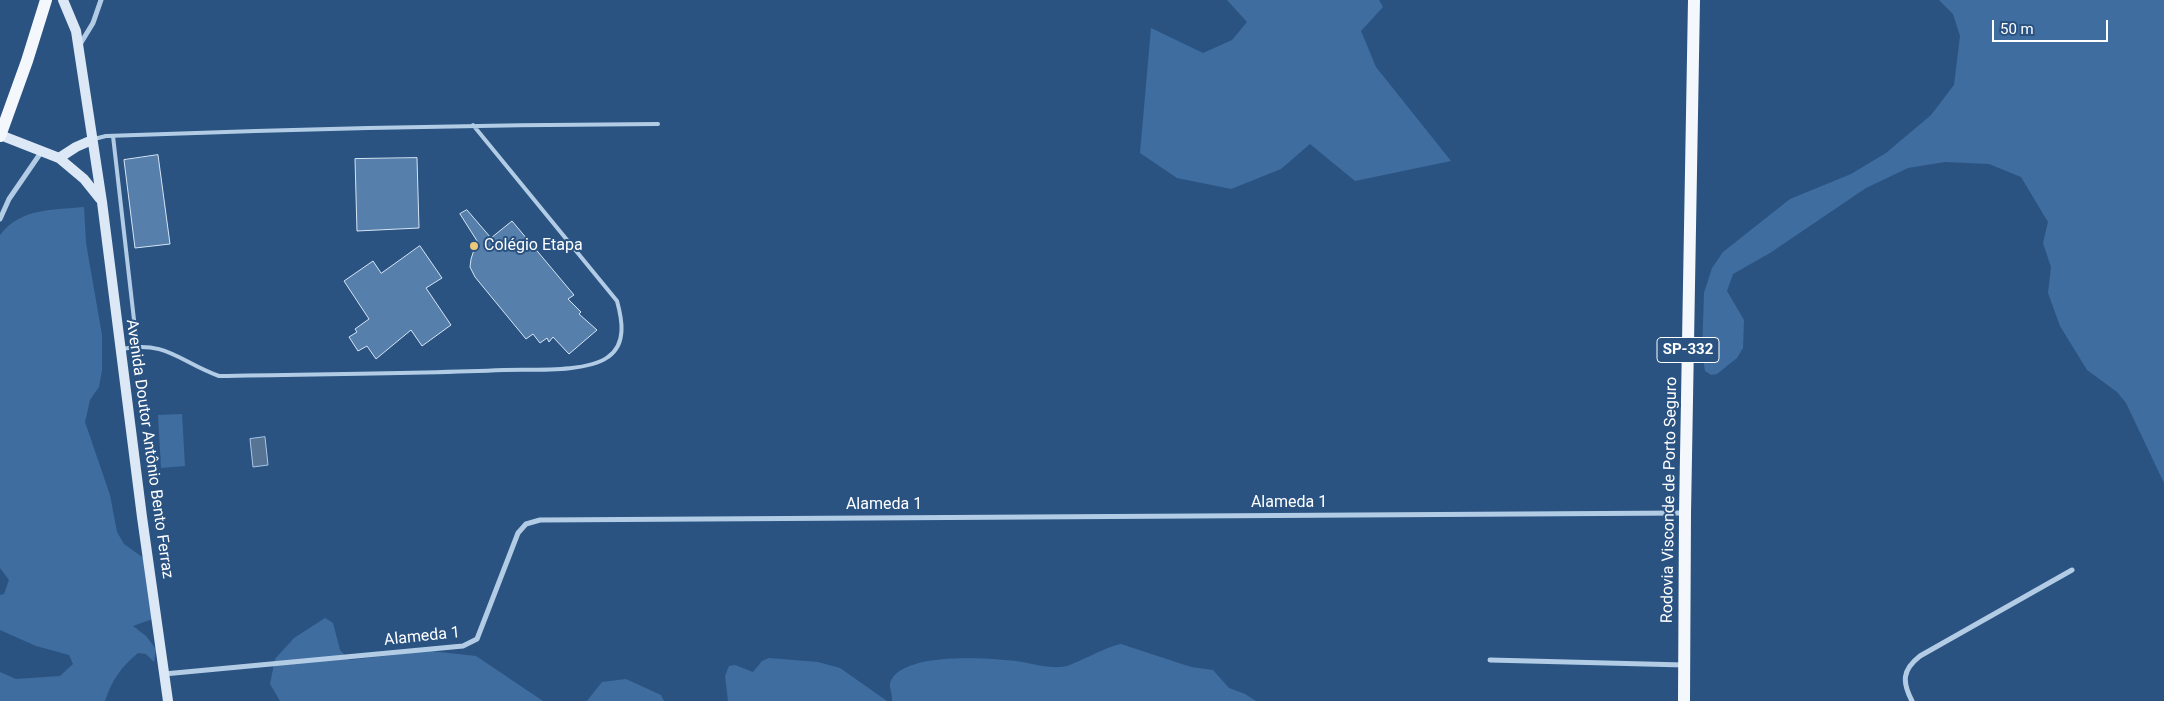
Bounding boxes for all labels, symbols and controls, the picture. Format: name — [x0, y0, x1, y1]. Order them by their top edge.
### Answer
scale bar — [1994, 10, 2110, 42]
text: 50 m — [2000, 20, 2034, 38]
place label: Colégio Etapa — [484, 236, 583, 256]
marker: Colégio Etapa — [468, 240, 480, 252]
street label: Avenida Doutor Antônio Bento Ferraz — [121, 318, 177, 580]
road number: SP-332 — [1657, 338, 1719, 362]
street label: Rodovia Visconde de Porto Seguro — [1658, 377, 1682, 623]
street label: Alameda 1 — [1251, 493, 1327, 513]
street label: Alameda 1 — [846, 495, 922, 515]
street label: Alameda 1 — [383, 623, 461, 651]

